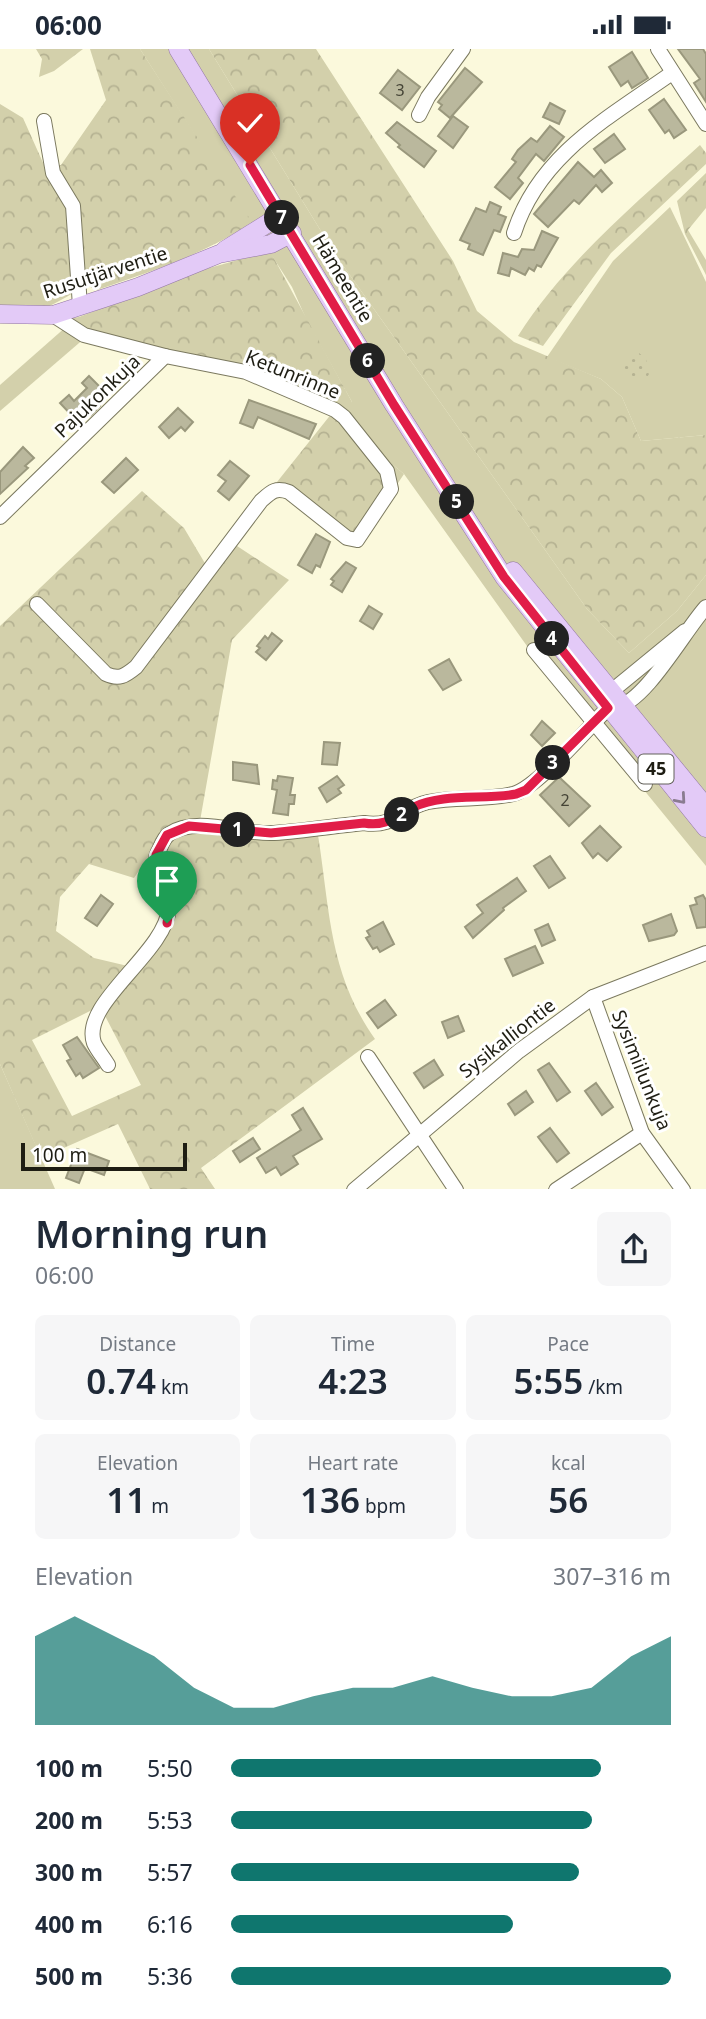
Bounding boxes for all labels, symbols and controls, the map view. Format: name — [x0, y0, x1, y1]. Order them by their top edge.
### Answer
text: 06:00 — [35, 7, 102, 43]
house number: 3 — [395, 79, 405, 101]
pin — [220, 93, 280, 165]
icon: check — [231, 104, 269, 142]
pin: 7 — [264, 201, 300, 235]
text: 7 — [276, 204, 287, 230]
street label: Hämeentie — [307, 229, 379, 327]
street label: Rusutjärventie — [40, 240, 170, 304]
street label: Ketunrinne — [242, 343, 344, 405]
pin: 6 — [350, 343, 386, 379]
text: 6 — [362, 347, 373, 373]
street label: Pajukonkuja — [49, 349, 145, 443]
pin: 5 — [440, 484, 475, 519]
text: 5 — [451, 488, 462, 514]
pin: 4 — [534, 621, 570, 657]
text: 4 — [546, 625, 557, 651]
pin: 3 — [536, 745, 570, 781]
text: 3 — [547, 749, 558, 775]
road number: 45 — [638, 755, 674, 783]
house number: 2 — [560, 789, 570, 811]
one-way arrow — [673, 791, 685, 804]
pin: 2 — [384, 797, 420, 833]
text: 2 — [396, 801, 407, 827]
pin: 1 — [220, 813, 256, 847]
text: 1 — [232, 816, 243, 842]
pin — [137, 851, 197, 923]
icon: arrive — [148, 862, 186, 900]
street label: Sysikalliontie — [454, 992, 560, 1084]
street label: Sysimiilunkuja — [606, 1006, 678, 1134]
scale bar — [21, 1141, 187, 1172]
text: 100 m — [32, 1142, 87, 1168]
text: Morning run — [35, 1207, 268, 1259]
button: share — [597, 1212, 671, 1286]
text: 06:00 — [35, 1259, 94, 1291]
text: Distance — [99, 1331, 176, 1357]
text: Time — [331, 1331, 375, 1357]
text: Pace — [547, 1331, 589, 1357]
text: 0.74 — [86, 1357, 156, 1404]
text: 4:23 — [318, 1357, 388, 1404]
text: 5:55 — [513, 1357, 583, 1404]
text: km — [156, 1374, 189, 1400]
text: /km — [583, 1374, 623, 1400]
text: Elevation — [97, 1450, 178, 1476]
text: Heart rate — [308, 1450, 398, 1476]
text: kcal — [551, 1450, 586, 1476]
text: 11 — [106, 1476, 146, 1523]
text: 136 — [300, 1476, 360, 1523]
text: 56 — [548, 1476, 588, 1523]
text: m — [146, 1493, 169, 1519]
text: bpm — [360, 1493, 406, 1519]
text: Elevation — [35, 1560, 133, 1592]
text: 307–316 m — [553, 1560, 671, 1592]
text: 100 m — [35, 1752, 103, 1784]
text: 5:50 — [147, 1752, 193, 1784]
text: 200 m — [35, 1804, 103, 1836]
text: 5:53 — [147, 1804, 193, 1836]
text: 300 m — [35, 1856, 103, 1888]
text: 5:57 — [147, 1856, 193, 1888]
text: 400 m — [35, 1908, 103, 1940]
text: 6:16 — [147, 1908, 193, 1940]
text: 500 m — [35, 1960, 103, 1992]
text: 5:36 — [147, 1960, 193, 1992]

